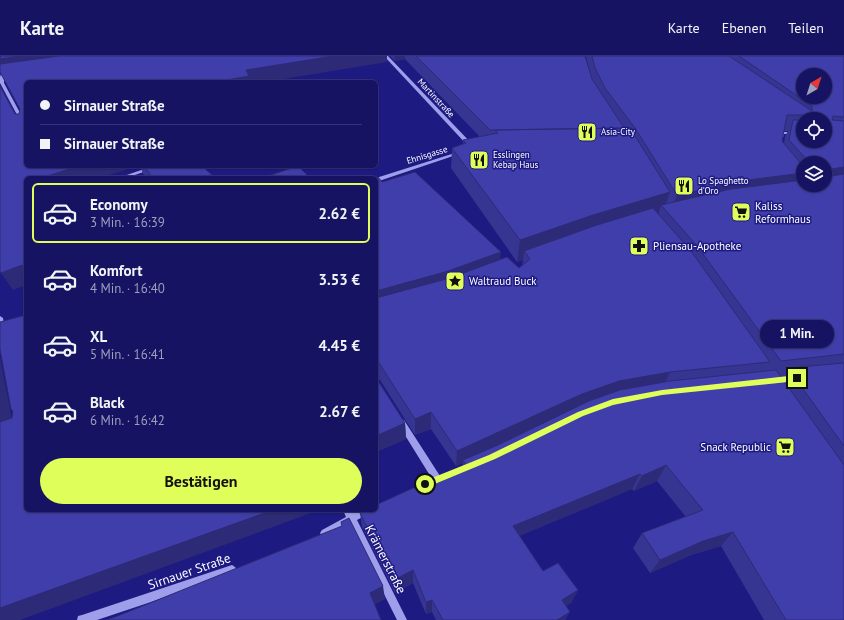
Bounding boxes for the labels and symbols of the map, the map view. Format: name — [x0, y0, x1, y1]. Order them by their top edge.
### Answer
north arrow — [796, 68, 832, 104]
street label: Martinstraße — [415, 76, 458, 120]
restaurant icon: Asia-City — [576, 121, 598, 143]
place label: Asia-City — [601, 126, 636, 137]
street label: Ehnisgasse — [405, 143, 449, 166]
restaurant icon: Esslingen Kebap Haus — [468, 149, 490, 171]
place label: Esslingen Kebap Haus — [493, 149, 539, 170]
restaurant icon: Lo Spaghetto d'Oro — [673, 175, 695, 197]
place label: Lo Spaghetto d'Oro — [698, 175, 749, 196]
place label: Kaliss Reformhaus — [755, 199, 811, 226]
supermarket icon: Kaliss Reformhaus — [730, 201, 752, 223]
pharmacy icon: Pliensau-Apotheke — [628, 235, 650, 257]
place label: Pliensau-Apotheke — [653, 239, 742, 253]
place icon: Waltraud Buck — [444, 270, 466, 292]
place label: Waltraud Buck — [469, 274, 537, 288]
callout: 1 Min. — [760, 320, 834, 348]
route end — [788, 369, 806, 387]
supermarket icon: Snack Republic — [774, 436, 796, 458]
place label: Snack Republic — [700, 440, 771, 454]
route start — [416, 475, 434, 493]
street label: Krämerstraße — [361, 522, 410, 597]
street label: Sirnauer Straße — [146, 549, 233, 594]

